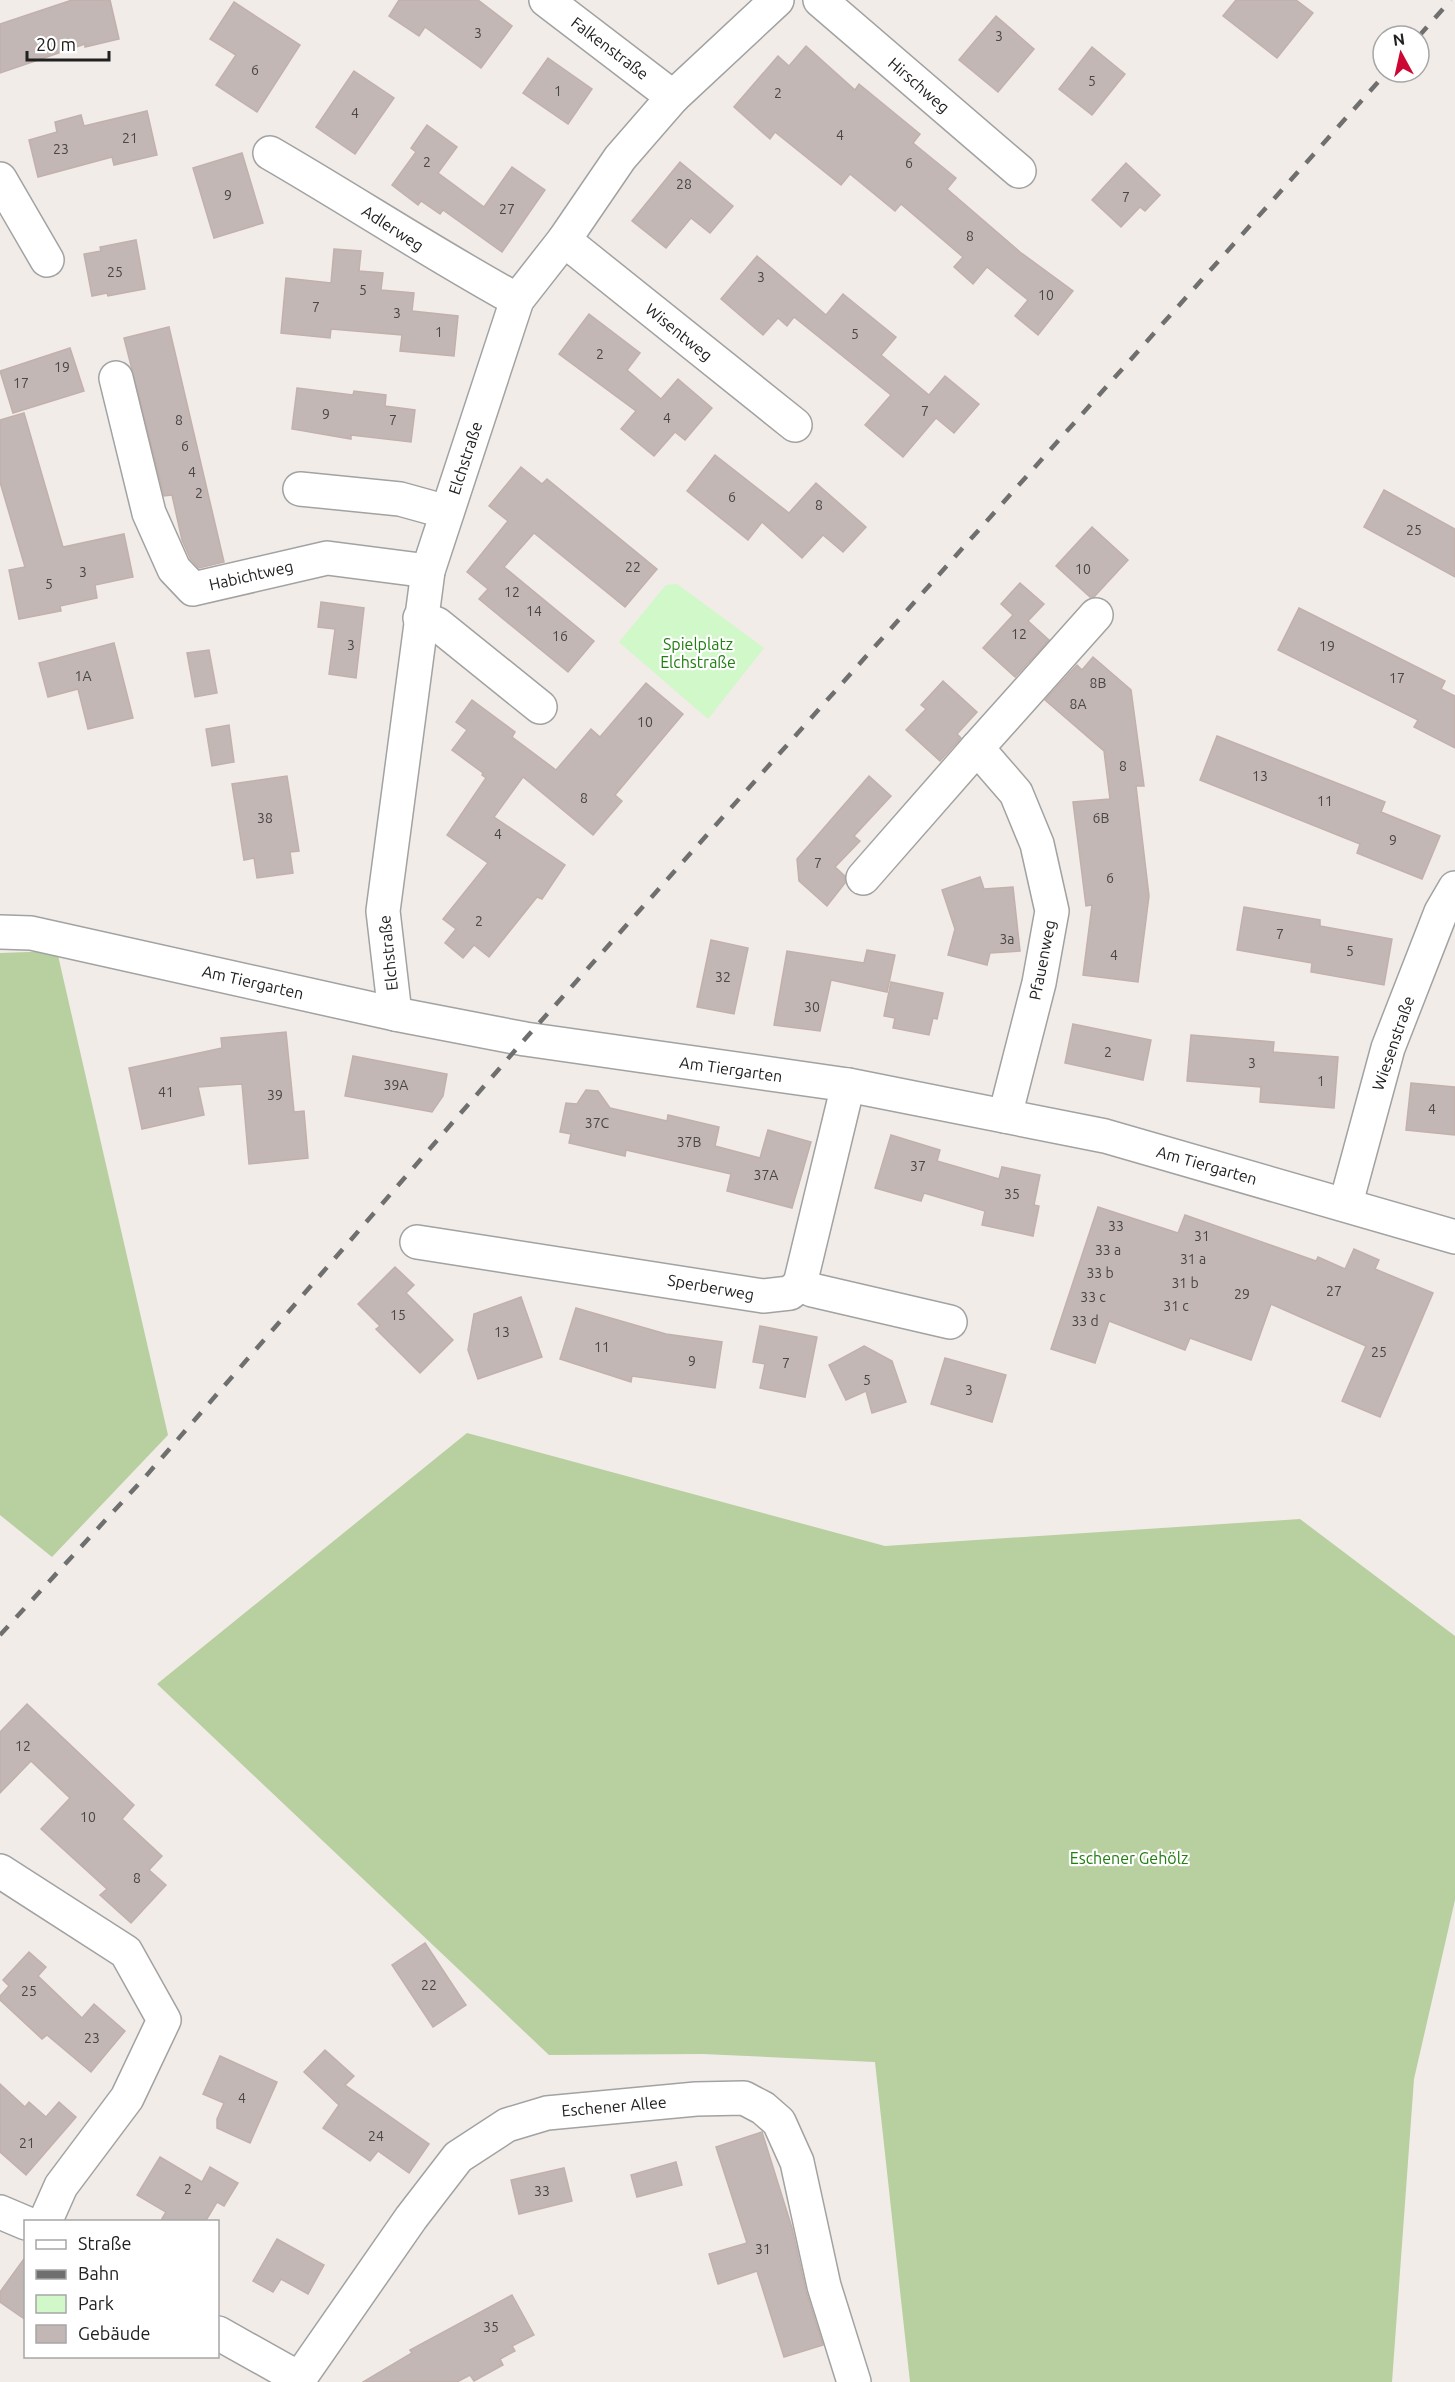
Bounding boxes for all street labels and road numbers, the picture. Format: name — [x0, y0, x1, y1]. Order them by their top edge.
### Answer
street label: Falkenstraße — [568, 13, 652, 83]
street label: Hirschweg — [885, 54, 953, 116]
street label: Adlerweg — [359, 202, 427, 254]
street label: Wisentweg — [642, 300, 716, 364]
street label: Elchstraße — [445, 419, 485, 497]
street label: Habichtweg — [207, 557, 295, 593]
street label: Elchstraße — [375, 914, 401, 992]
street label: Pfauenweg — [1025, 918, 1059, 1002]
street label: Am Tiergarten — [200, 962, 306, 1002]
street label: Wiesenstraße — [1368, 993, 1418, 1093]
street label: Am Tiergarten — [678, 1053, 784, 1085]
street label: Am Tiergarten — [1155, 1142, 1259, 1188]
street label: Sperberweg — [666, 1271, 756, 1303]
street label: Eschener Allee — [561, 2092, 667, 2120]

